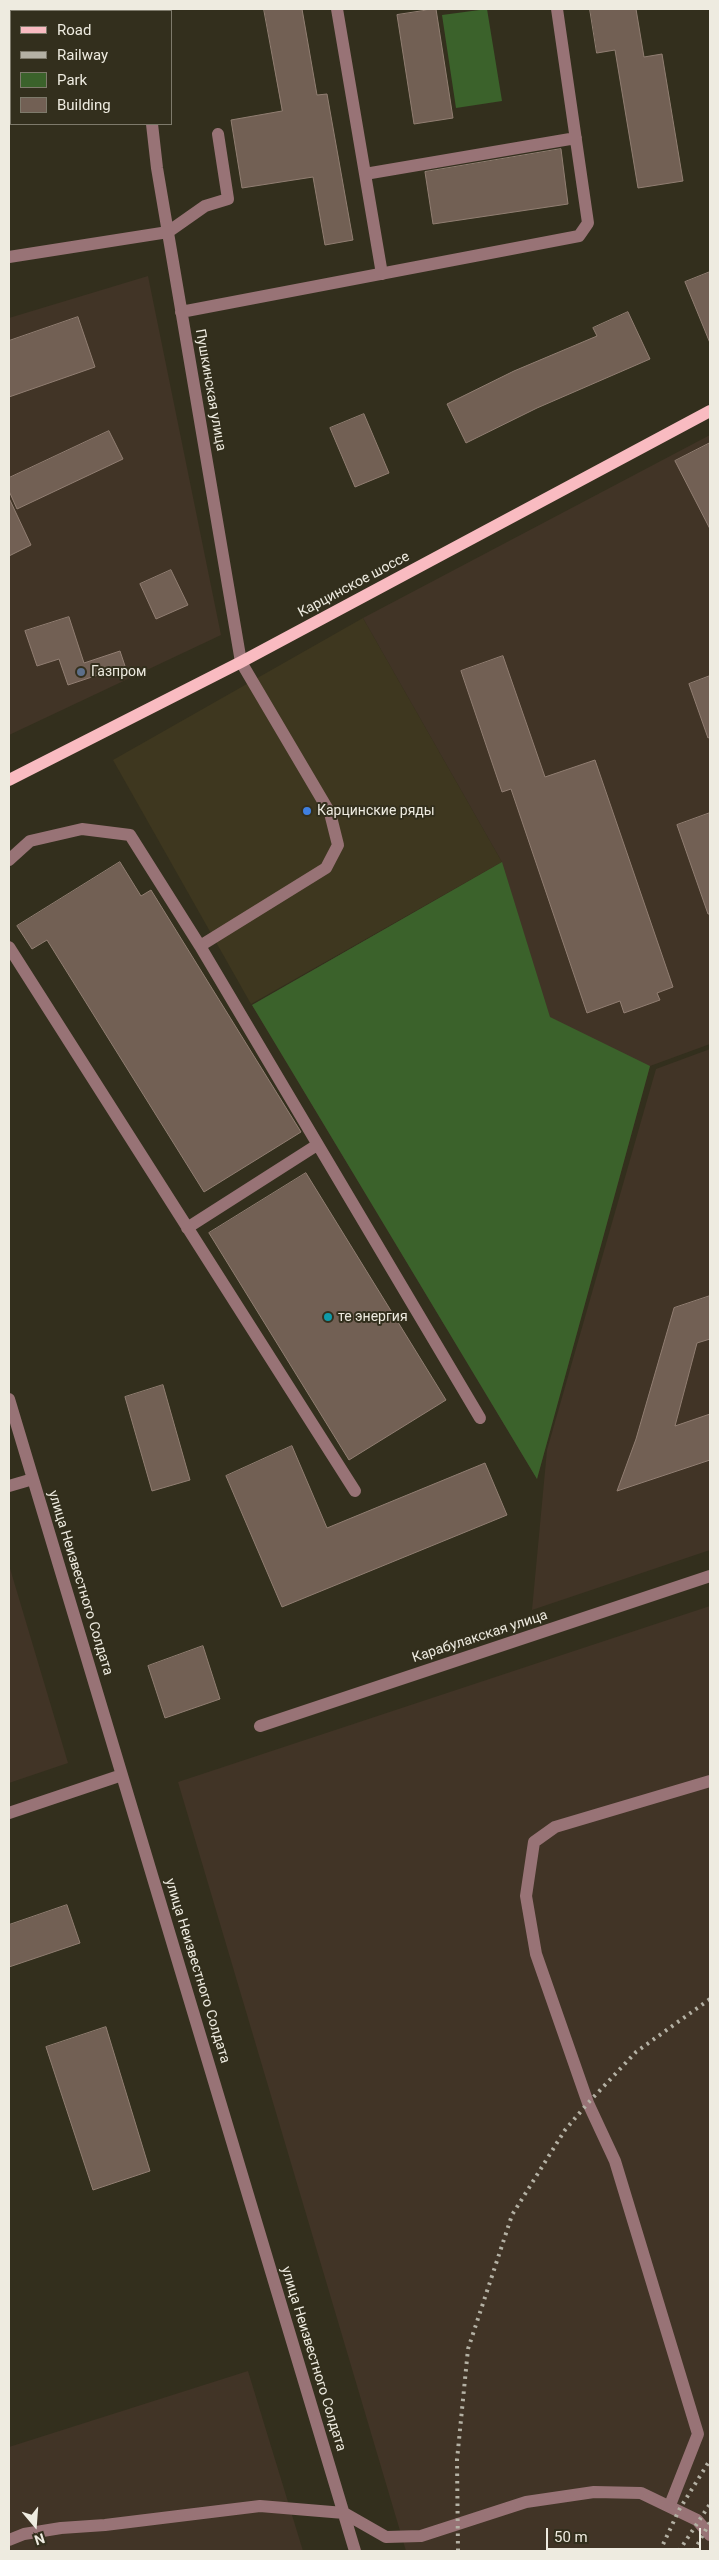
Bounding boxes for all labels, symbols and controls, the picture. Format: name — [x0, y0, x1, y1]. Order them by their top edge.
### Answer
legend — [10, 10, 172, 125]
text: Road — [57, 21, 91, 39]
text: Railway — [57, 46, 108, 64]
text: Park — [57, 71, 87, 89]
text: Building — [57, 96, 111, 114]
street label: Пушкинская улица — [191, 328, 229, 452]
street label: Карцинское шоссе — [295, 548, 413, 622]
place label: Газпром — [91, 664, 146, 680]
marker: Газпром — [75, 666, 87, 678]
place label: Карцинские ряды — [317, 803, 435, 819]
marker: Карцинские ряды — [301, 805, 313, 817]
place label: те энергия — [338, 1309, 408, 1325]
marker: те энергия — [322, 1311, 334, 1323]
street label: улица Неизвестного Солдата — [44, 1488, 116, 1678]
street label: Карабулакская улица — [410, 1607, 550, 1667]
street label: улица Неизвестного Солдата — [161, 1876, 233, 2066]
street label: улица Неизвестного Солдата — [277, 2264, 349, 2454]
north arrow — [10, 2500, 60, 2550]
scale bar — [549, 2518, 704, 2550]
text: 50 m — [554, 2528, 588, 2546]
text: N — [32, 2530, 47, 2548]

